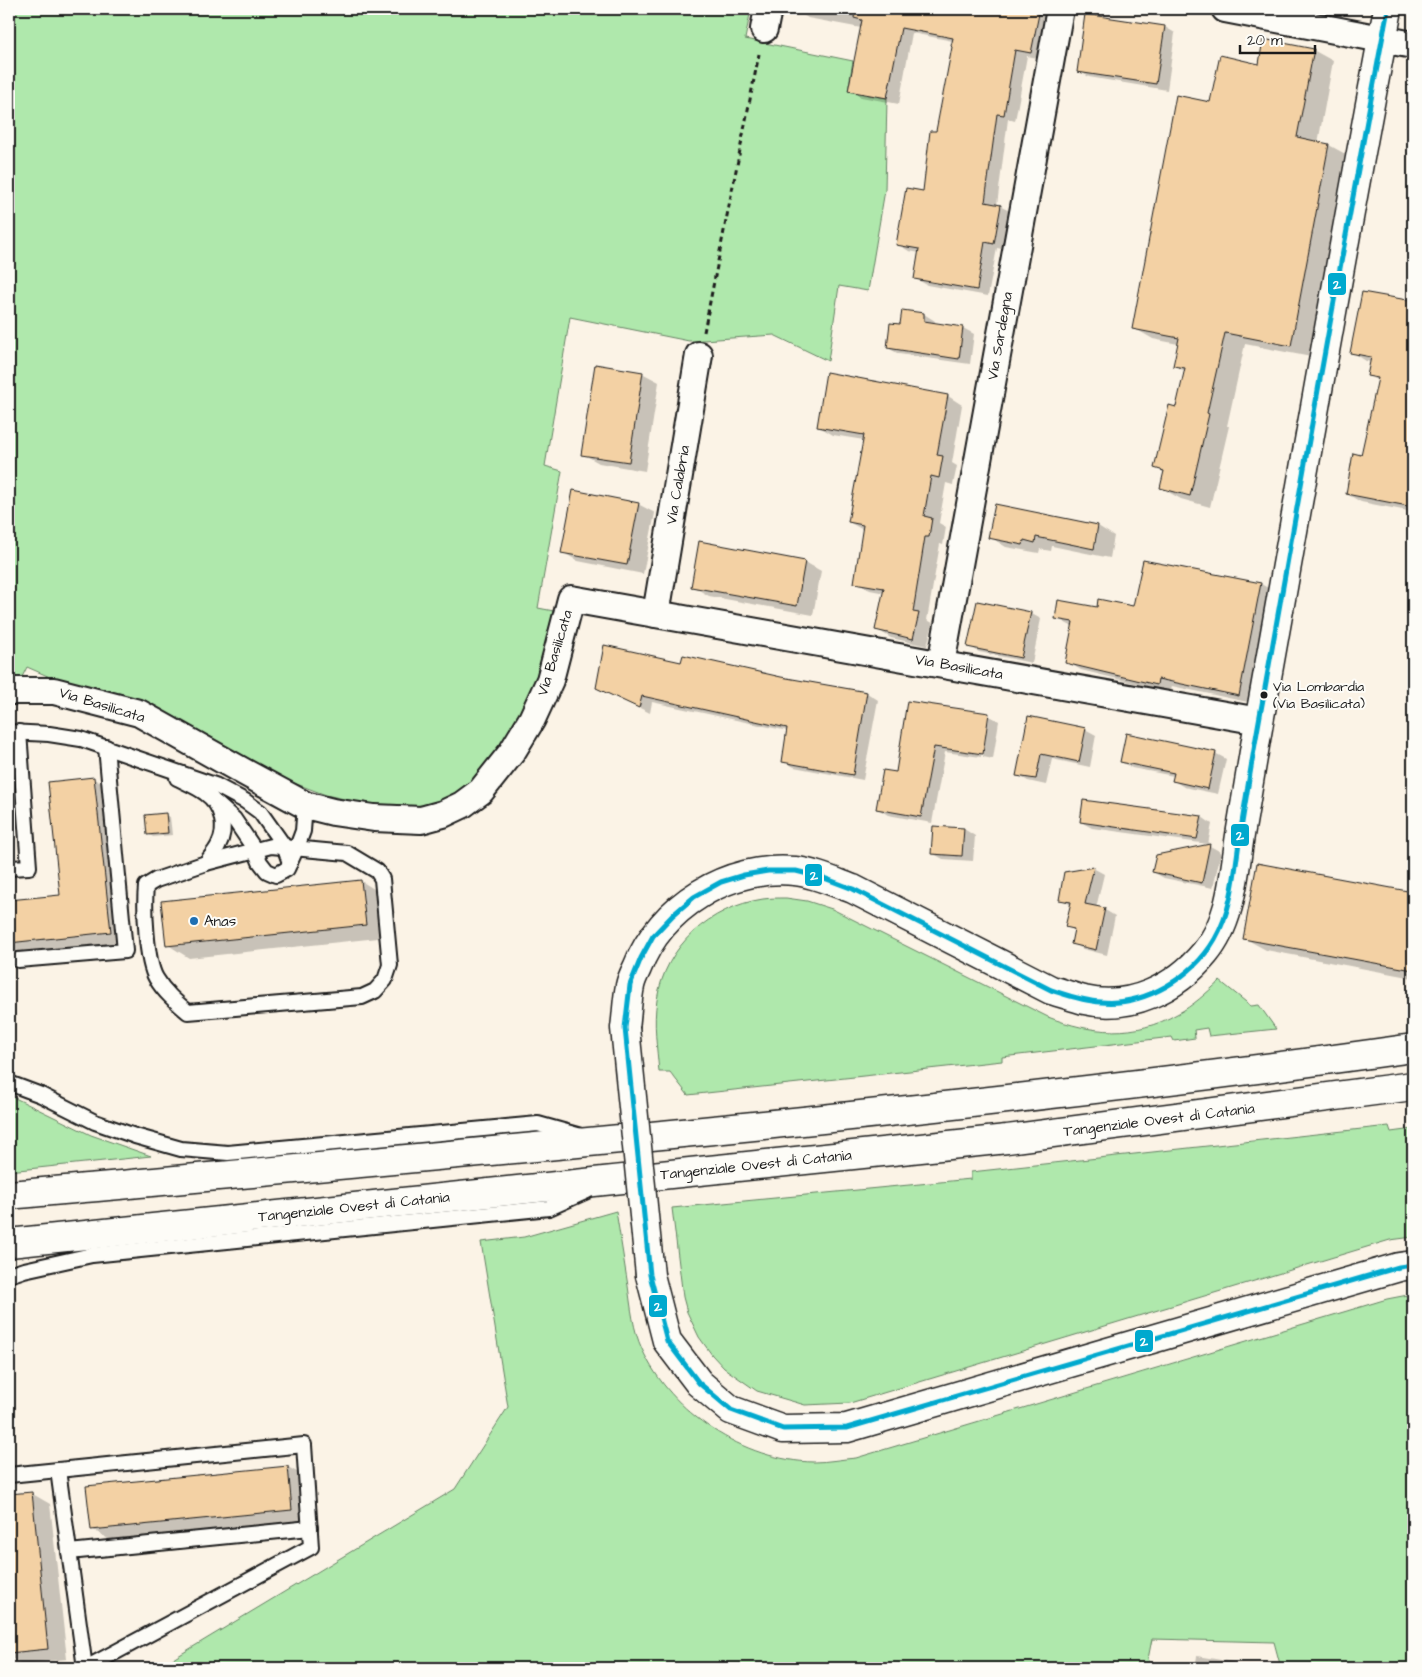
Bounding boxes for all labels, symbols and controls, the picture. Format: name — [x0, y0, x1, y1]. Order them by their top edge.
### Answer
scale bar — [1240, 22, 1314, 54]
text: 20 m — [1247, 30, 1283, 51]
line badge: 2 — [1327, 272, 1347, 296]
text: 2 — [1332, 275, 1342, 295]
street label: Via Sardegna — [982, 290, 1019, 382]
street label: Via Calabria — [661, 443, 695, 526]
street label: Via Basilicata — [532, 607, 578, 699]
street label: Via Basilicata — [913, 649, 1005, 685]
place label: Via Lombardia (Via Basilicata) — [1273, 677, 1365, 714]
street label: Via Basilicata — [56, 682, 148, 728]
marker: Via Lombardia (Via Basilicata) — [1259, 690, 1269, 700]
line badge: 2 — [1230, 823, 1250, 847]
text: 2 — [1235, 826, 1245, 846]
line badge: 2 — [804, 863, 823, 887]
text: 2 — [809, 866, 819, 886]
place label: Anas — [204, 911, 237, 932]
marker: Anas — [188, 915, 200, 927]
street label: Tangenziale Ovest di Catania — [1062, 1098, 1256, 1143]
street label: Tangenziale Ovest di Catania — [659, 1144, 853, 1186]
street label: Tangenziale Ovest di Catania — [257, 1186, 451, 1228]
line badge: 2 — [648, 1294, 668, 1318]
text: 2 — [653, 1297, 663, 1317]
line badge: 2 — [1134, 1329, 1154, 1353]
text: 2 — [1139, 1332, 1149, 1352]

